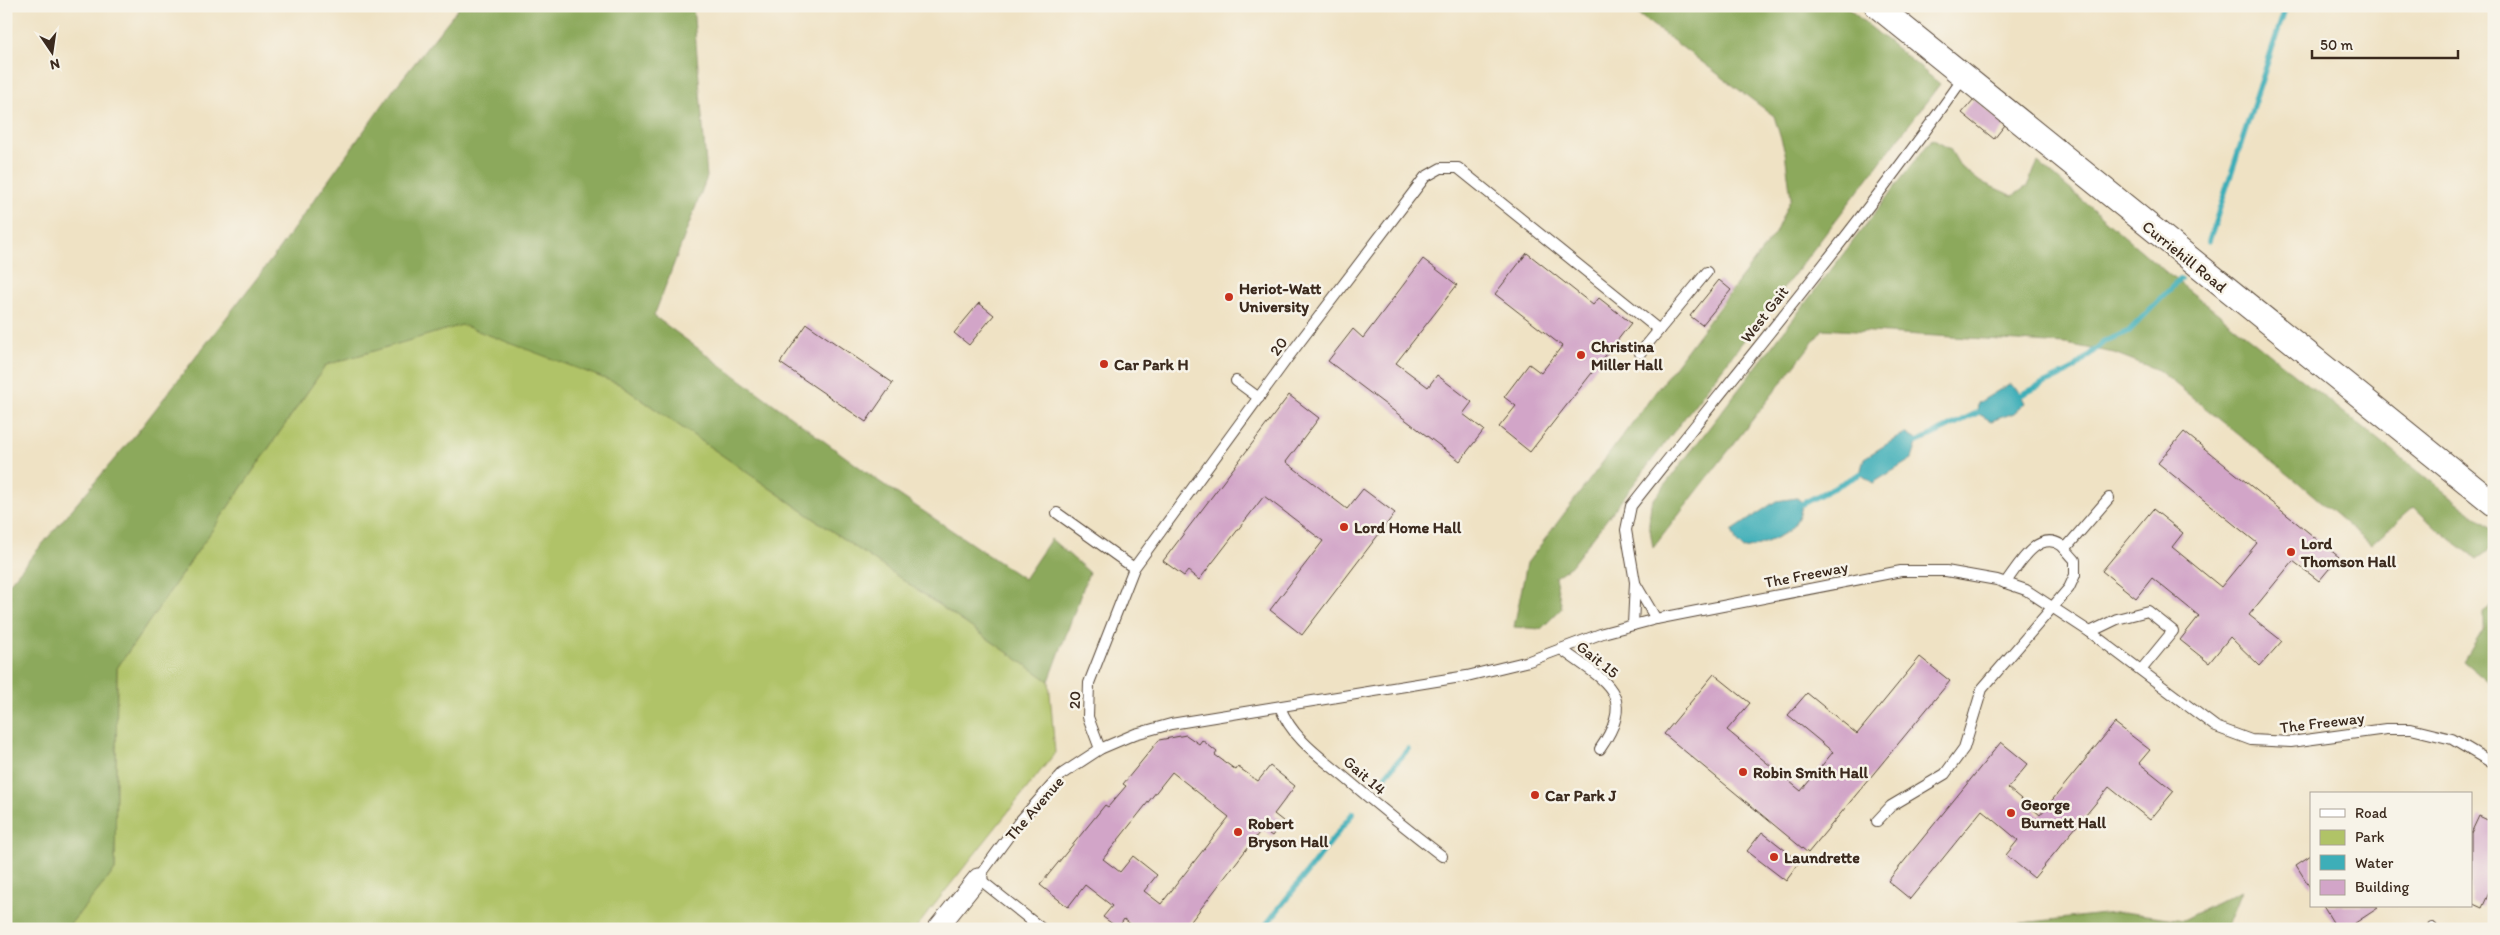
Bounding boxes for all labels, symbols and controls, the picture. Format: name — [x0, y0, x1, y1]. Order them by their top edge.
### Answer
north arrow — [28, 28, 78, 78]
scale bar — [2312, 28, 2459, 60]
text: 50 m — [2320, 36, 2353, 54]
text: N — [48, 55, 61, 74]
street label: Curriehill Road — [2139, 217, 2231, 296]
place label: Heriot-Watt University — [1239, 279, 1322, 317]
street label: West Gait — [1736, 282, 1792, 346]
marker: Heriot-Watt University — [1223, 291, 1235, 303]
street label: 20 — [1265, 333, 1291, 359]
place label: Christina Miller Hall — [1591, 337, 1663, 374]
marker: Christina Miller Hall — [1575, 349, 1587, 361]
place label: Car Park H — [1114, 355, 1189, 374]
marker: Car Park H — [1098, 358, 1110, 370]
place label: Lord Home Hall — [1354, 518, 1462, 537]
marker: Lord Home Hall — [1338, 521, 1350, 533]
place label: Lord Thomson Hall — [2300, 534, 2397, 571]
marker: Lord Thomson Hall — [2285, 546, 2297, 558]
street label: The Freeway — [1763, 557, 1850, 592]
street label: Gait 15 — [1573, 637, 1623, 682]
street label: 20 — [1065, 691, 1084, 709]
street label: The Freeway — [2279, 708, 2366, 737]
street label: Gait 14 — [1340, 752, 1390, 799]
place label: Robin Smith Hall — [1753, 763, 1869, 782]
marker: Robin Smith Hall — [1737, 766, 1749, 778]
street label: The Avenue — [1001, 772, 1068, 845]
place label: Car Park J — [1545, 786, 1616, 805]
marker: Car Park J — [1529, 789, 1541, 801]
legend — [2310, 792, 2472, 908]
place label: George Burnett Hall — [2021, 795, 2107, 832]
text: Road — [2355, 804, 2388, 822]
marker: George Burnett Hall — [2005, 807, 2017, 819]
place label: Robert Bryson Hall — [1248, 814, 1329, 852]
marker: Robert Bryson Hall — [1232, 826, 1244, 838]
text: Park — [2355, 828, 2385, 846]
place label: Laundrette — [1784, 848, 1860, 867]
marker: Laundrette — [1768, 851, 1780, 863]
text: Water — [2355, 854, 2394, 872]
text: Building — [2355, 878, 2409, 896]

